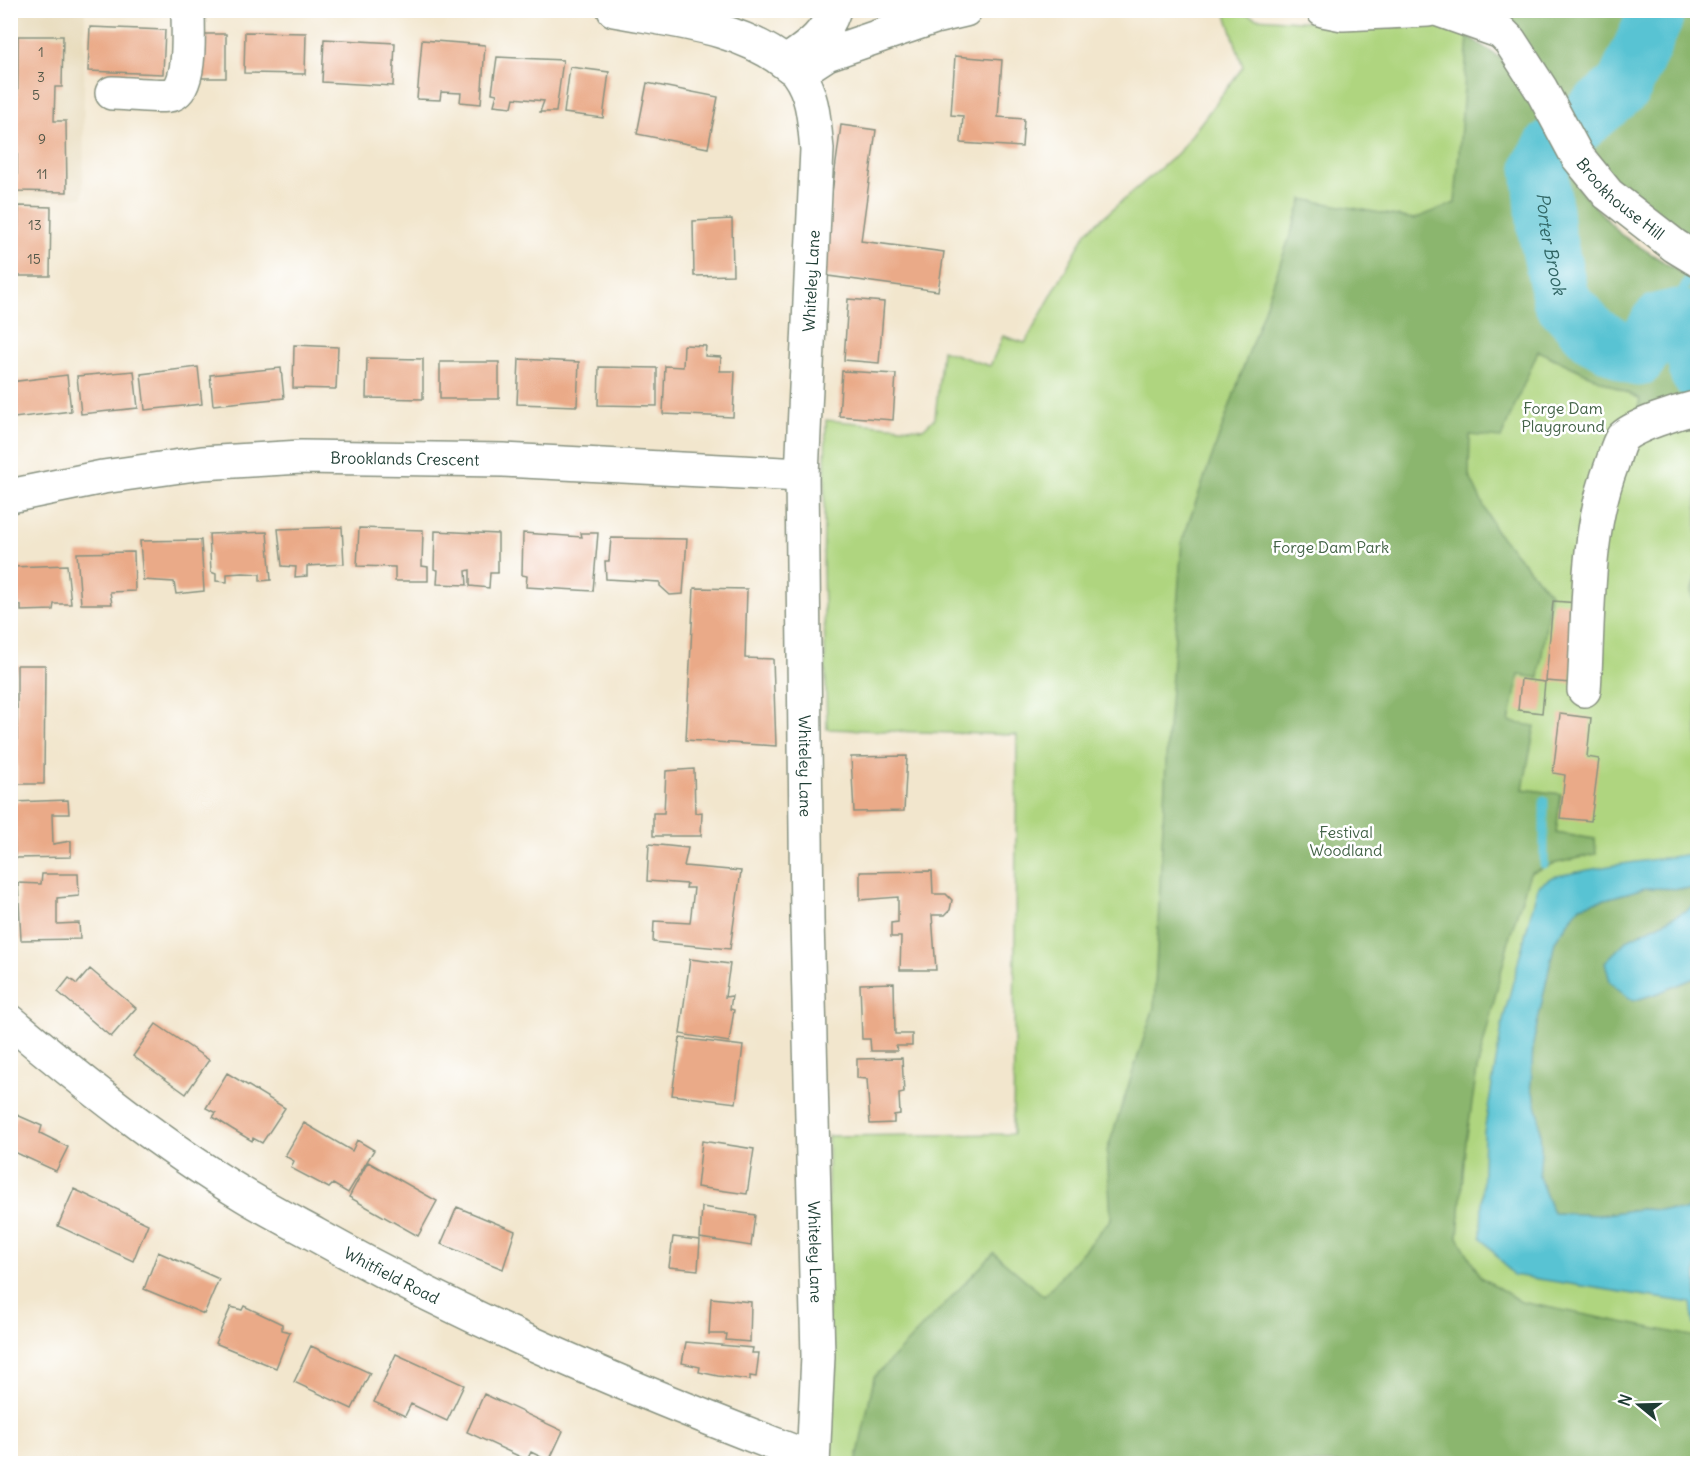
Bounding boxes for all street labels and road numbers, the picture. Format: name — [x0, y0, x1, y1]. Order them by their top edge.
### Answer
street label: Brookhouse Hill — [1572, 154, 1668, 244]
street label: Whiteley Lane — [798, 230, 824, 332]
street label: Brooklands Crescent — [330, 447, 480, 470]
street label: Whiteley Lane — [795, 715, 816, 817]
street label: Whiteley Lane — [804, 1201, 827, 1303]
street label: Whitfield Road — [341, 1242, 443, 1308]

